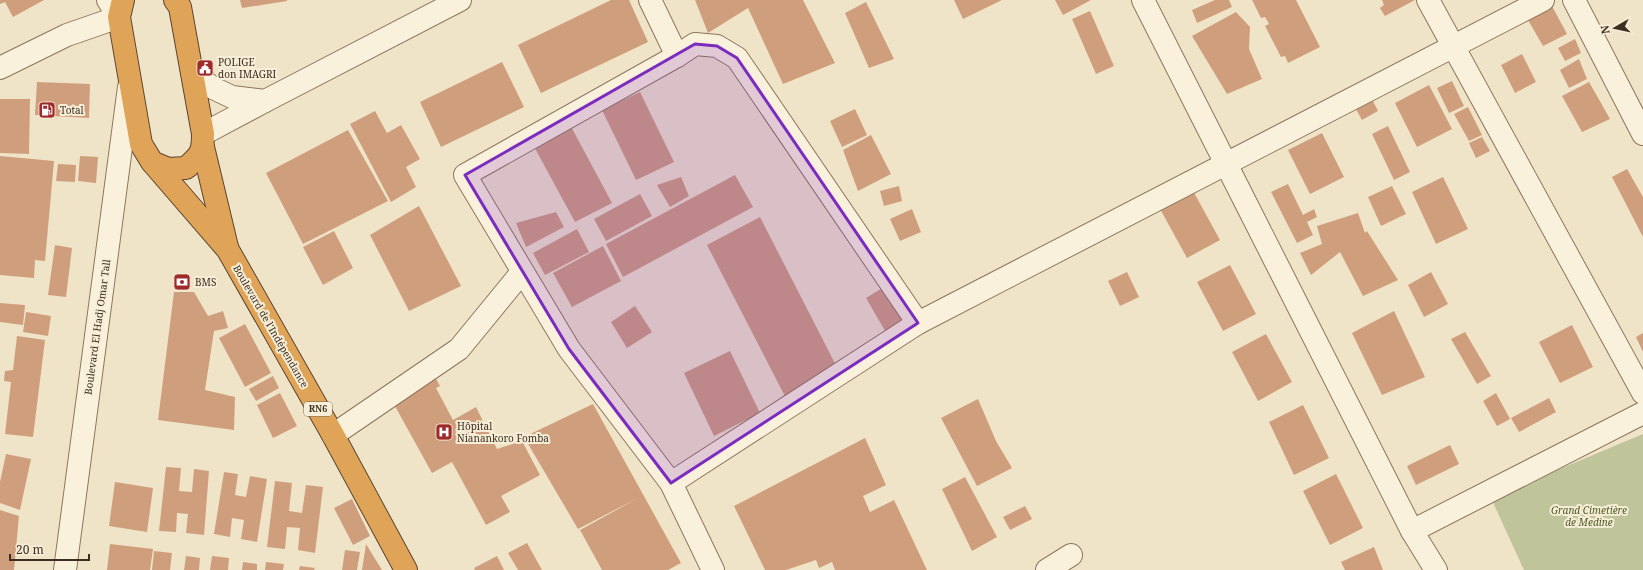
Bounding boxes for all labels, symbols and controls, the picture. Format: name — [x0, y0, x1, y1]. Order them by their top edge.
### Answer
north arrow — [1595, 8, 1635, 48]
text: N — [1596, 24, 1613, 35]
place label: POLIGE don IMAGRI — [218, 55, 277, 81]
public building icon: POLIGE don IMAGRI — [195, 58, 215, 78]
fuel station icon: Total — [37, 100, 57, 120]
place label: Total — [60, 103, 84, 117]
street label: Boulevard El Hadj Omar Tall — [81, 258, 113, 396]
street label: Boulevard de l'Indépendance — [230, 262, 312, 390]
bank icon: BMS — [172, 272, 192, 292]
place label: BMS — [195, 275, 216, 289]
road number: RN6 — [304, 402, 332, 416]
place label: Hôpital Nianankoro Fomba — [457, 419, 549, 445]
hospital icon: Hôpital Nianankoro Fomba — [434, 422, 454, 442]
park label: Grand Cimetière de Medine — [1551, 503, 1627, 529]
scale bar — [10, 536, 89, 562]
text: 20 m — [16, 541, 44, 558]

